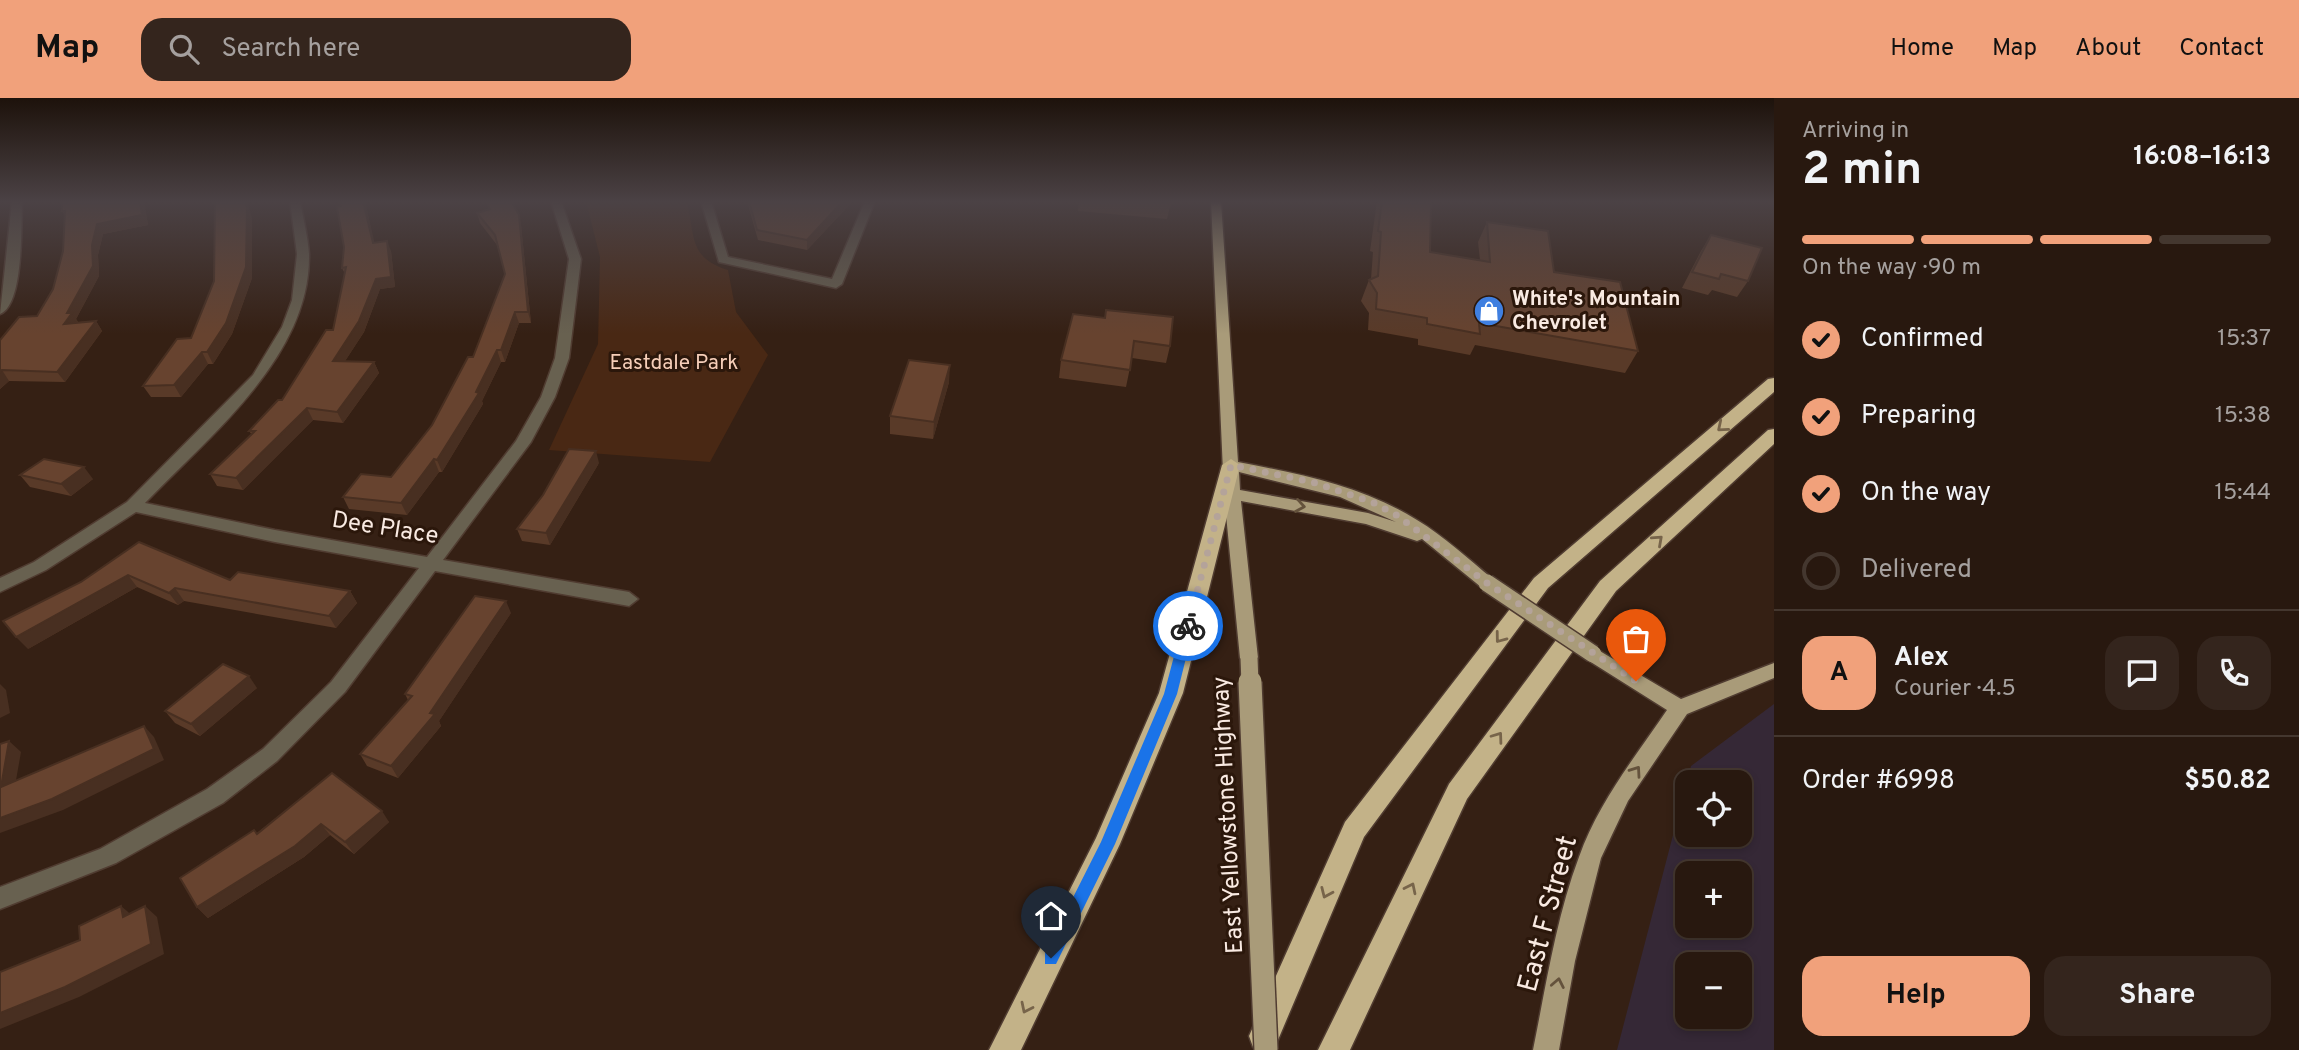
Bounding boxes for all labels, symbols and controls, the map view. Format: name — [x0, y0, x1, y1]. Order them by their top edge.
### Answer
search box — [141, 18, 631, 81]
text: Map — [35, 28, 99, 70]
icon: search — [165, 30, 203, 68]
text: Search here — [221, 33, 360, 66]
text: Home — [1890, 34, 1954, 64]
text: Map — [1992, 34, 2037, 64]
text: About — [2075, 34, 2141, 64]
text: Contact — [2179, 34, 2264, 64]
text: Arriving in — [1802, 117, 1909, 146]
text: 16:08–16:13 — [2133, 141, 2271, 174]
text: 2 min — [1802, 142, 1922, 201]
text: On the way · 90 m — [1802, 254, 1981, 283]
place label: White's Mountain Chevrolet — [1512, 286, 1680, 337]
shop icon: White's Mountain Chevrolet — [1472, 294, 1506, 328]
icon: check — [1802, 321, 1840, 359]
text: Confirmed — [1861, 323, 1984, 356]
text: 15:37 — [2217, 325, 2271, 354]
park label: Eastdale Park — [610, 350, 738, 377]
icon: check — [1802, 398, 1840, 436]
text: Preparing — [1861, 400, 1976, 433]
text: 15:38 — [2215, 402, 2271, 431]
one-way arrow — [1717, 419, 1730, 431]
icon: check — [1802, 475, 1840, 513]
text: On the way — [1861, 477, 1991, 510]
text: 15:44 — [2214, 479, 2271, 508]
one-way arrow — [1293, 498, 1305, 513]
street label: Dee Place — [330, 506, 440, 552]
one-way arrow — [1650, 536, 1663, 548]
text: Delivered — [1861, 554, 1972, 587]
courier — [1153, 591, 1223, 661]
icon: bike — [1169, 607, 1207, 645]
pin — [1606, 609, 1666, 681]
icon: bag — [1617, 620, 1655, 658]
one-way arrow — [1495, 630, 1508, 642]
button: chat — [2105, 636, 2179, 710]
button: phone — [2197, 636, 2271, 710]
text: Alex — [1894, 642, 1949, 675]
text: A — [1830, 657, 1848, 690]
street label: East Yellowstone Highway — [1207, 675, 1251, 955]
text: Courier · 4.5 — [1894, 675, 2016, 704]
one-way arrow — [1490, 732, 1502, 745]
text: Order #6998 — [1802, 765, 1955, 798]
text: $50.82 — [2184, 765, 2271, 798]
one-way arrow — [1628, 766, 1640, 779]
map controls — [1675, 770, 1752, 1029]
button: locate — [1675, 770, 1752, 847]
street label: East F Street — [1511, 832, 1587, 996]
button: + — [1675, 861, 1752, 938]
one-way arrow — [1402, 883, 1416, 895]
pin — [1021, 886, 1081, 958]
one-way arrow — [1321, 886, 1335, 898]
icon: home — [1032, 897, 1070, 935]
button: − — [1675, 952, 1752, 1029]
button: Help — [1802, 956, 2030, 1036]
button: Share — [2044, 956, 2271, 1036]
one-way arrow — [1550, 977, 1565, 989]
one-way arrow — [1020, 1001, 1034, 1013]

